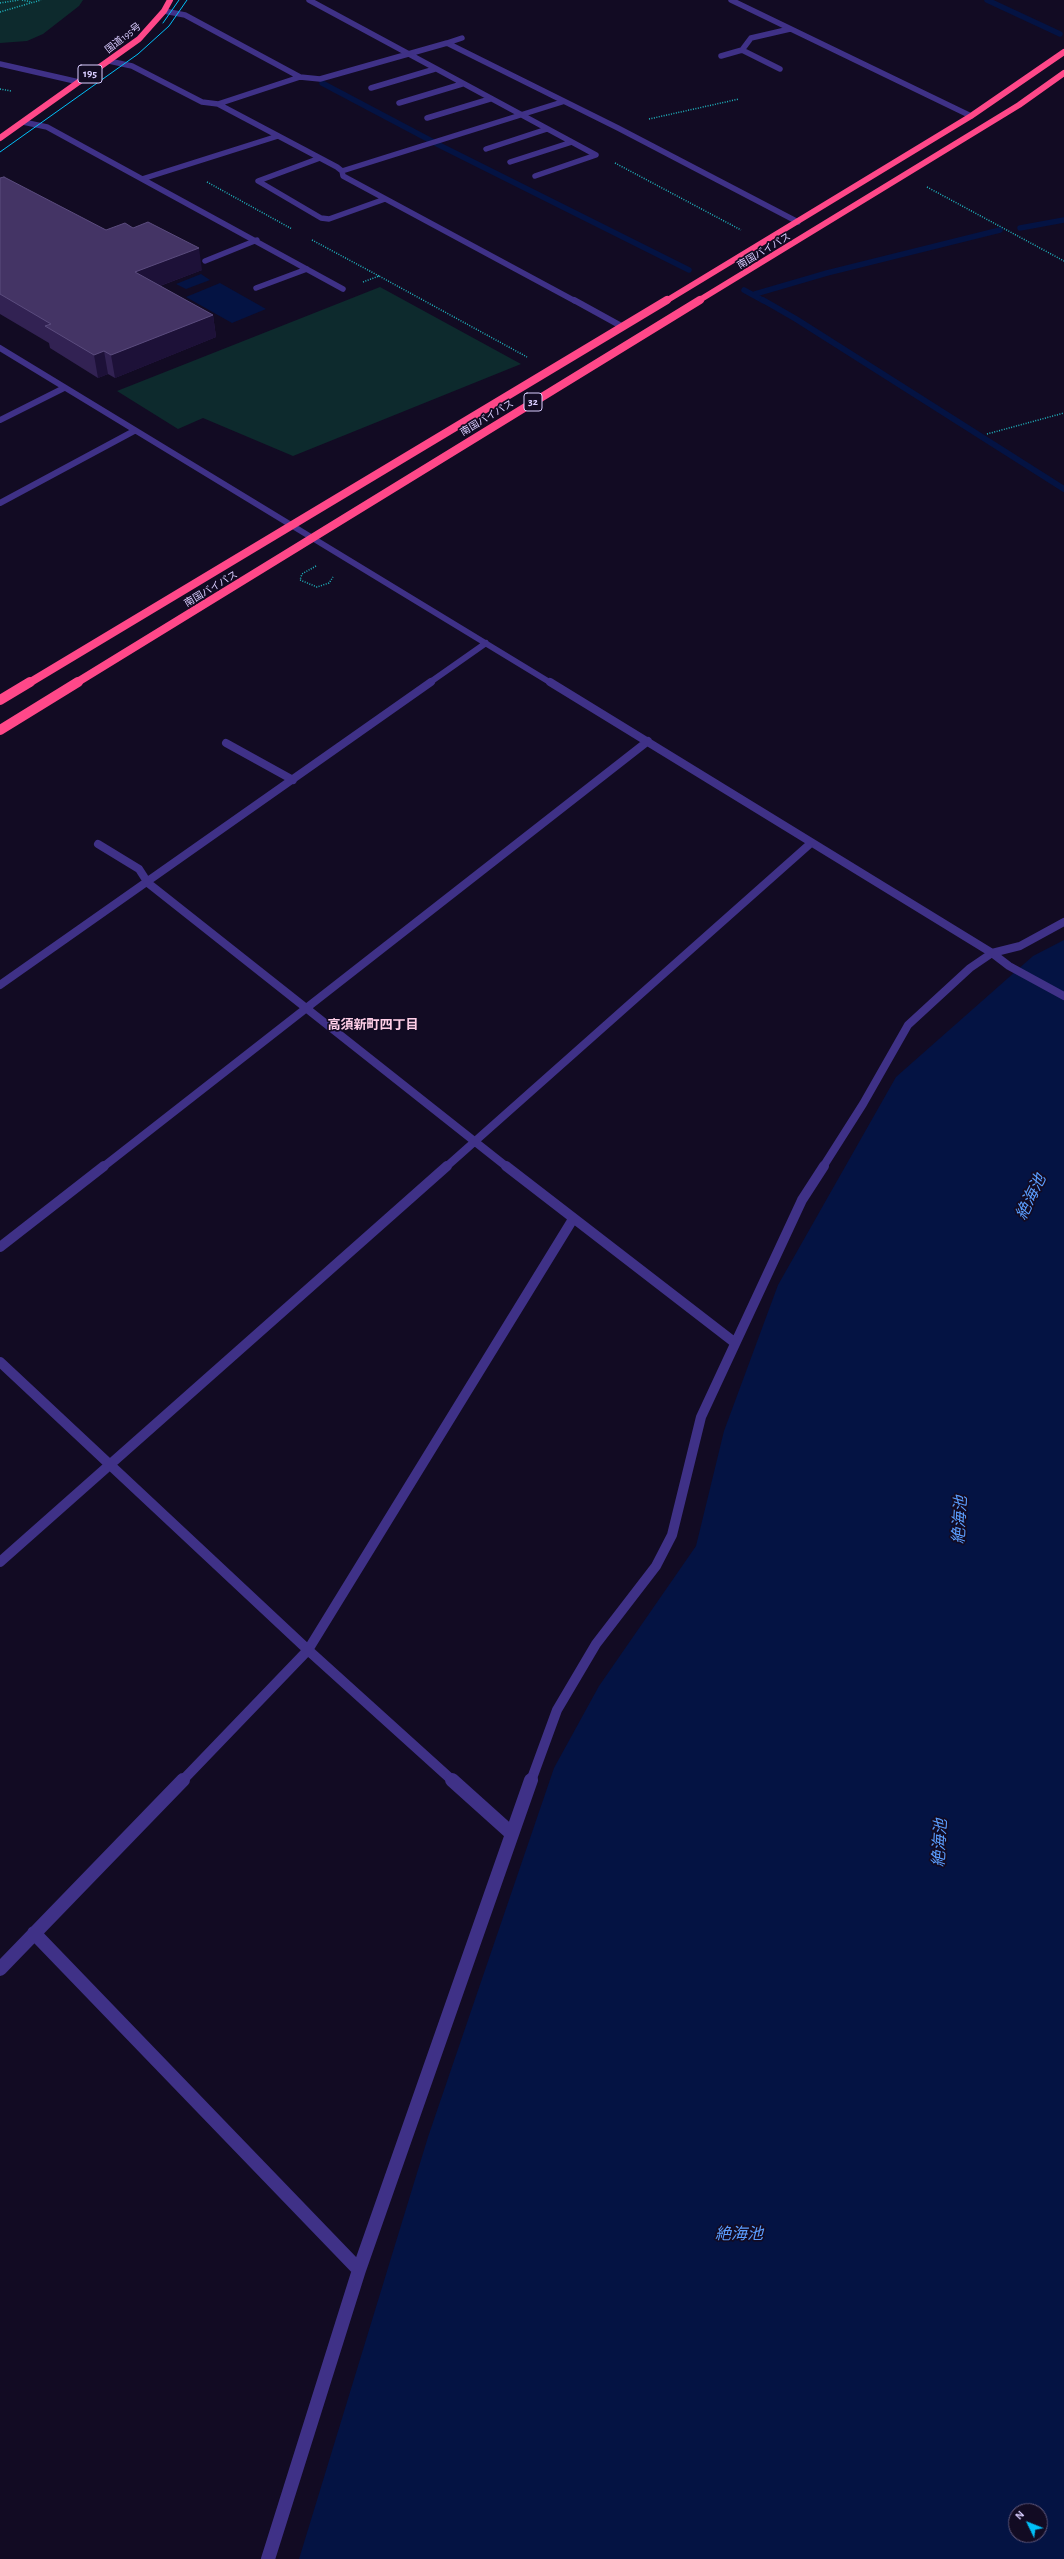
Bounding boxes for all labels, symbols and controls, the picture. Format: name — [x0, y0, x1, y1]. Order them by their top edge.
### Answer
street label: 国道195号 — [103, 20, 143, 56]
road number: 195 — [78, 65, 102, 83]
street label: 南国バイパス — [735, 230, 793, 272]
road number: 32 — [524, 393, 542, 411]
street label: 南国バイパス — [458, 397, 516, 439]
street label: 南国バイパス — [182, 568, 240, 610]
district label: 高須新町四丁目 — [328, 1017, 418, 1033]
water label: 絶海池 — [1012, 1171, 1050, 1223]
water label: 絶海池 — [949, 1496, 971, 1544]
water label: 絶海池 — [929, 1819, 951, 1867]
water label: 絶海池 — [715, 2224, 763, 2244]
north arrow — [1008, 2503, 1048, 2543]
text: N — [1013, 2509, 1026, 2522]

